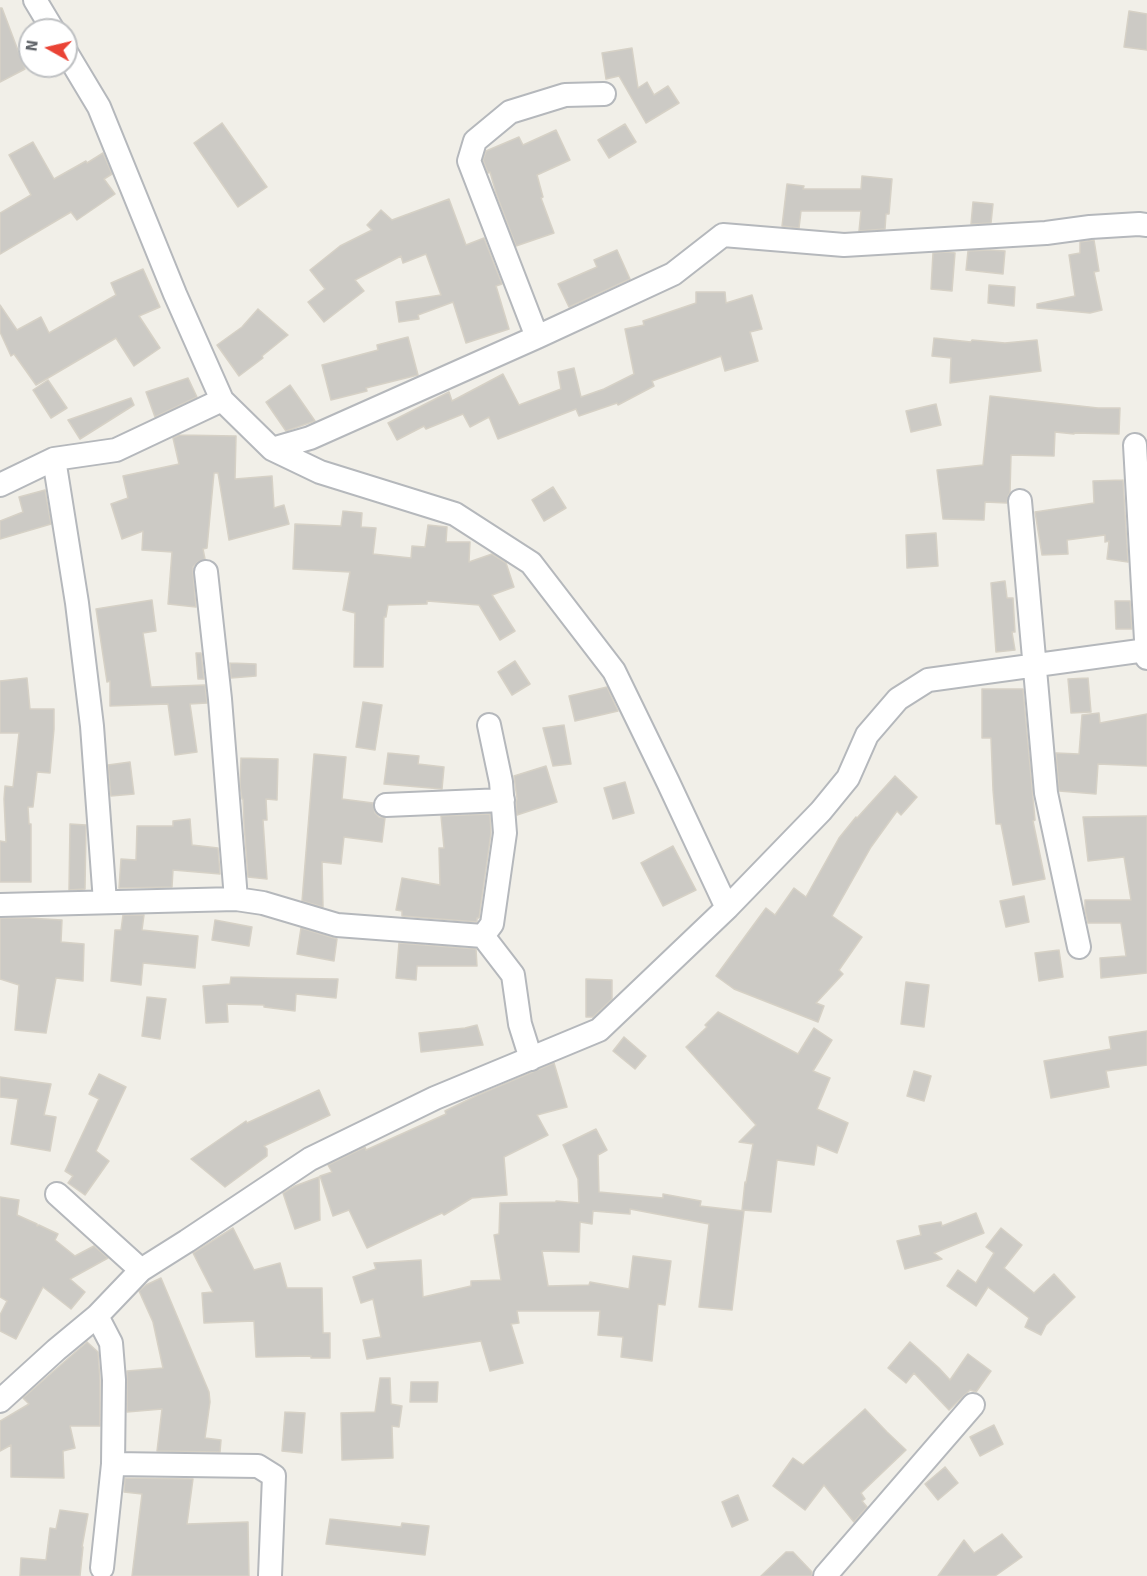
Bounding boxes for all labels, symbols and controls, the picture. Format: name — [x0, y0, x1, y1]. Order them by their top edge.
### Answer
north arrow — [18, 18, 78, 78]
text: N — [21, 39, 43, 53]

